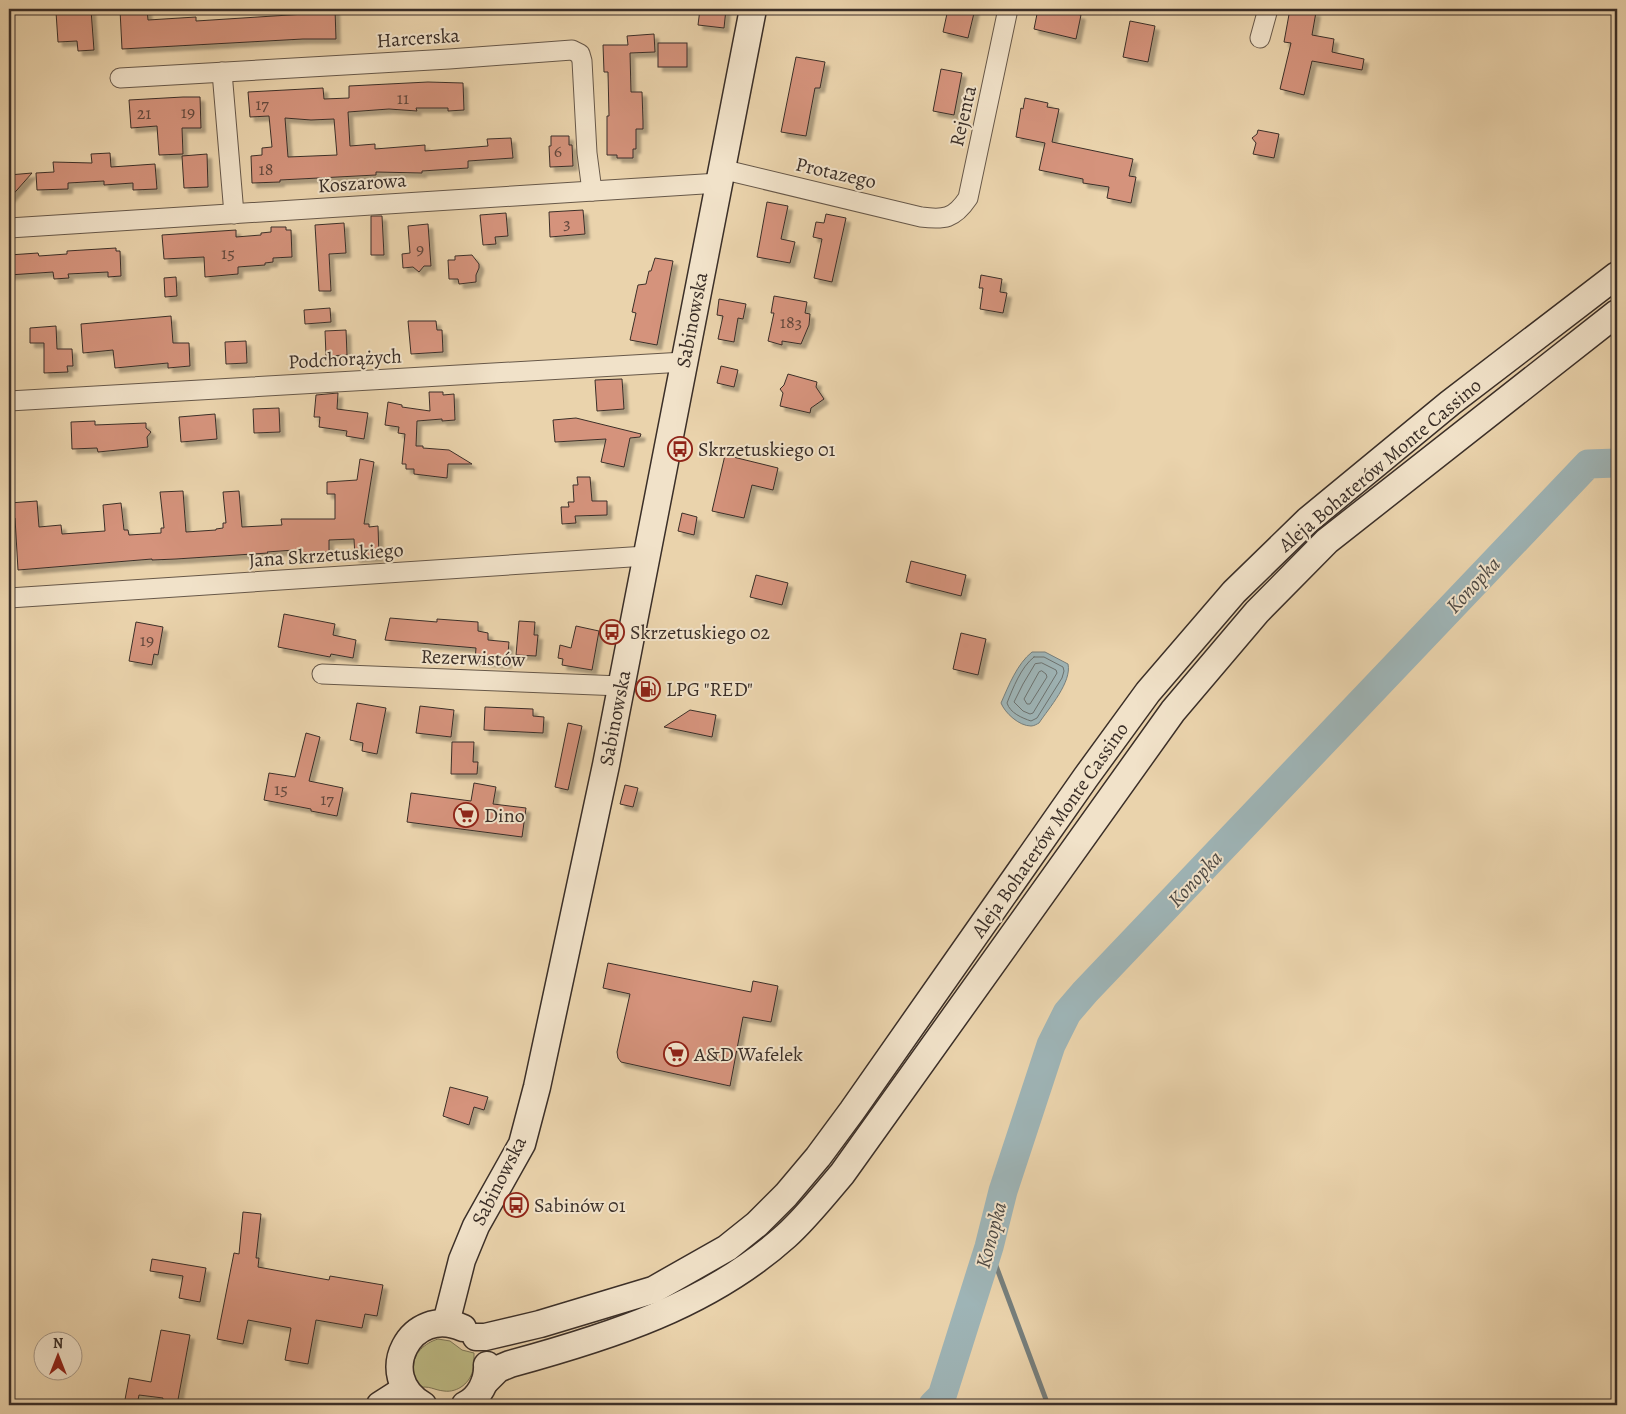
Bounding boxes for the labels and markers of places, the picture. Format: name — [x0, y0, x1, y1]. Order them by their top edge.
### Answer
bus stop icon: Skrzetuskiego 01 — [667, 436, 693, 462]
place label: Skrzetuskiego 01 — [698, 436, 836, 463]
bus stop icon: Skrzetuskiego 02 — [599, 619, 625, 645]
place label: Skrzetuskiego 02 — [630, 619, 771, 646]
fuel station icon: LPG "RED" — [635, 676, 661, 702]
place label: LPG "RED" — [666, 676, 753, 703]
supermarket icon: Dino — [453, 802, 479, 828]
place label: Dino — [484, 802, 525, 829]
supermarket icon: A&D Wafelek — [663, 1041, 689, 1067]
place label: A&D Wafelek — [693, 1041, 803, 1068]
bus stop icon: Sabinów 01 — [503, 1192, 529, 1218]
place label: Sabinów 01 — [534, 1192, 626, 1219]

